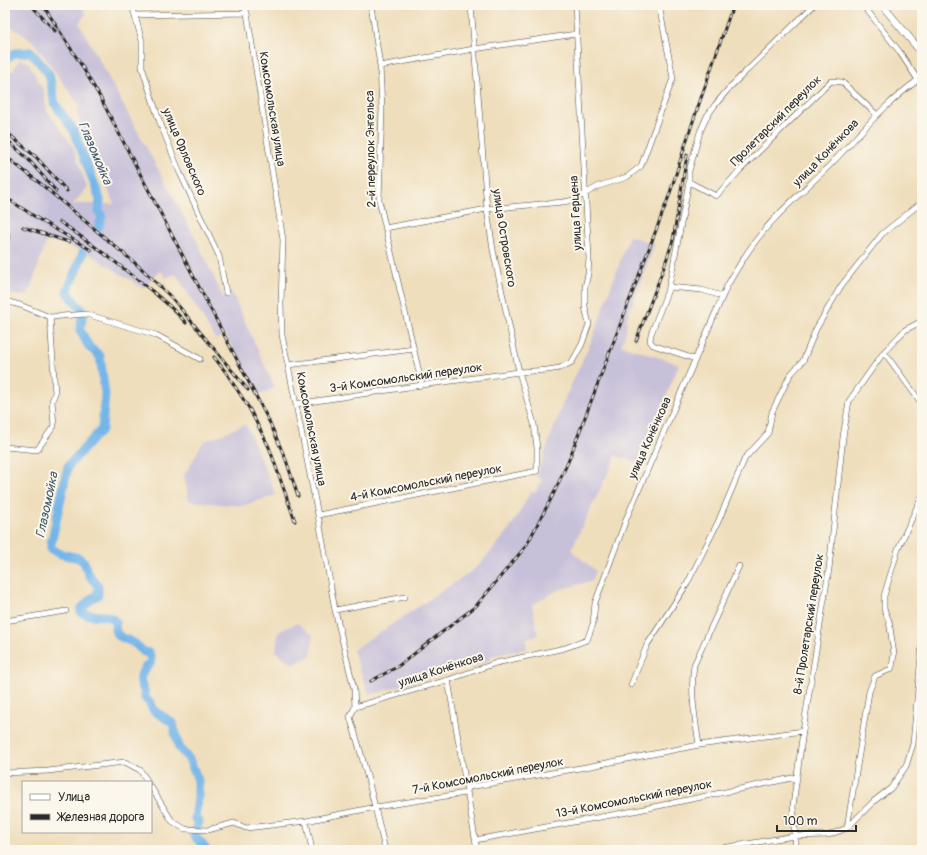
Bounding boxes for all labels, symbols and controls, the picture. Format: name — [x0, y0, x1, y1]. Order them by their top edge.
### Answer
street label: Комсомольская улица — [256, 51, 289, 168]
street label: Пролетарский переулок — [727, 72, 825, 170]
street label: 2-й переулок Энгельса — [362, 90, 380, 208]
street label: улица Орловского — [158, 105, 209, 199]
street label: улица Конёнкова — [789, 116, 862, 191]
water label: Глазомойка — [75, 119, 116, 188]
street label: улица Герцена — [567, 175, 586, 252]
street label: улица Островского — [489, 187, 519, 289]
street label: 3-й Комсомольский переулок — [329, 360, 483, 396]
street label: Комсомольская улица — [293, 371, 330, 488]
street label: улица Конёнкова — [625, 394, 675, 482]
street label: 4-й Комсомольский переулок — [349, 461, 503, 505]
water label: Глазомойка — [32, 470, 62, 539]
street label: 8-й Пролетарский переулок — [790, 553, 828, 695]
street label: улица Конёнкова — [396, 649, 486, 691]
street label: 7-й Комсомольский переулок — [411, 754, 565, 798]
street label: 13-й Комсомольский переулок — [555, 777, 713, 821]
legend — [22, 781, 152, 833]
text: Улица — [58, 790, 90, 805]
scale bar — [777, 807, 856, 833]
text: Железная дорога — [56, 810, 145, 825]
text: 100 m — [783, 814, 818, 829]

